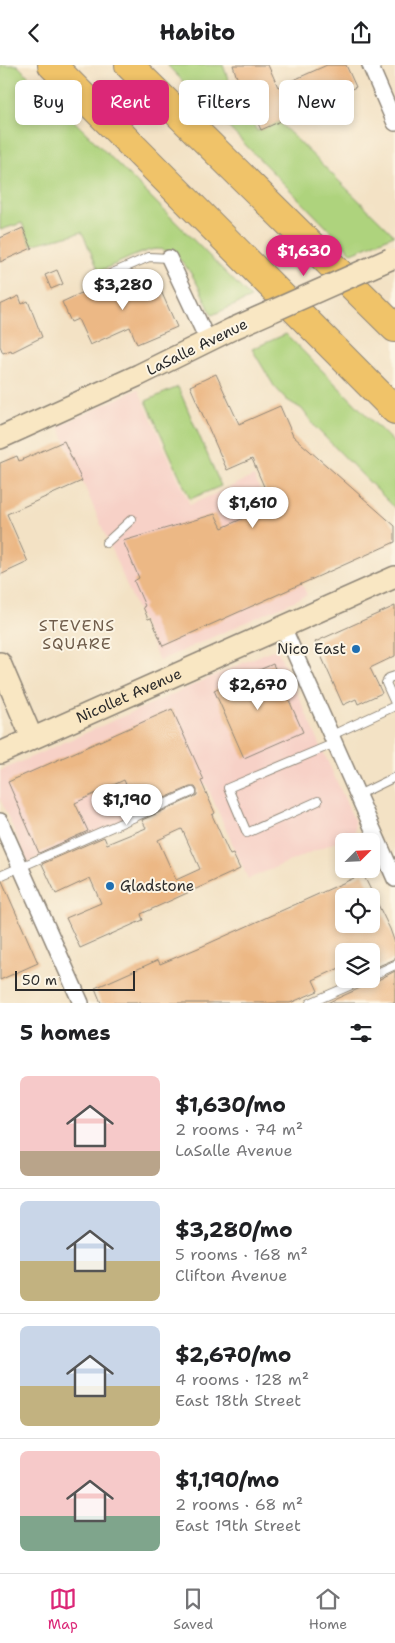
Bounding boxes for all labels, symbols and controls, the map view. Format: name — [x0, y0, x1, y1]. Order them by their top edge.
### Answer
text: Habito — [160, 18, 235, 47]
icon: back — [20, 19, 48, 47]
icon: share — [347, 19, 375, 47]
chip: Buy — [15, 80, 82, 125]
chip: Rent — [92, 80, 169, 125]
chip: Filters — [179, 80, 269, 125]
chip: New — [279, 80, 354, 125]
pin: $1,630 — [263, 235, 345, 277]
text: $1,630 — [277, 240, 331, 261]
pin: $3,280 — [82, 269, 164, 311]
text: $3,280 — [93, 274, 153, 295]
street label: LaSalle Avenue — [143, 314, 251, 380]
pin: $1,610 — [212, 487, 294, 529]
text: $1,610 — [229, 492, 278, 513]
district label: STEVENS SQUARE — [39, 615, 115, 654]
place label: Nico East — [277, 639, 346, 659]
marker: Nico East — [350, 643, 362, 655]
street label: Nicollet Avenue — [73, 663, 185, 728]
pin: $2,670 — [217, 669, 299, 711]
text: $2,670 — [229, 674, 287, 695]
pin: $1,190 — [86, 783, 168, 826]
text: $1,190 — [102, 789, 152, 810]
north arrow — [335, 833, 380, 877]
map controls — [335, 833, 380, 988]
place label: Gladstone — [120, 876, 194, 896]
marker: Gladstone — [104, 880, 116, 892]
button: locate — [335, 888, 380, 933]
button: layers — [335, 943, 380, 988]
scale bar — [15, 968, 135, 991]
text: 50 m — [22, 971, 57, 989]
text: 5 homes — [20, 1019, 111, 1047]
icon: filters — [347, 1019, 375, 1047]
text: $1,630/mo — [175, 1091, 286, 1119]
icon: home — [60, 1096, 120, 1156]
text: 2 rooms · 74 m² — [175, 1119, 303, 1140]
text: LaSalle Avenue — [175, 1140, 293, 1161]
text: $3,280/mo — [175, 1216, 293, 1244]
icon: home — [60, 1221, 120, 1281]
text: 5 rooms · 168 m² — [175, 1244, 308, 1265]
text: Clifton Avenue — [175, 1265, 287, 1286]
text: $2,670/mo — [175, 1341, 292, 1369]
icon: home — [60, 1346, 120, 1406]
text: 4 rooms · 128 m² — [175, 1369, 309, 1390]
text: East 18th Street — [175, 1390, 301, 1411]
text: $1,190/mo — [175, 1466, 279, 1494]
icon: home — [60, 1471, 120, 1531]
text: 2 rooms · 68 m² — [175, 1494, 303, 1515]
text: East 19th Street — [175, 1515, 301, 1536]
tab: Map — [48, 1585, 78, 1633]
tab: Saved — [173, 1585, 213, 1633]
tab: Home — [309, 1585, 347, 1633]

